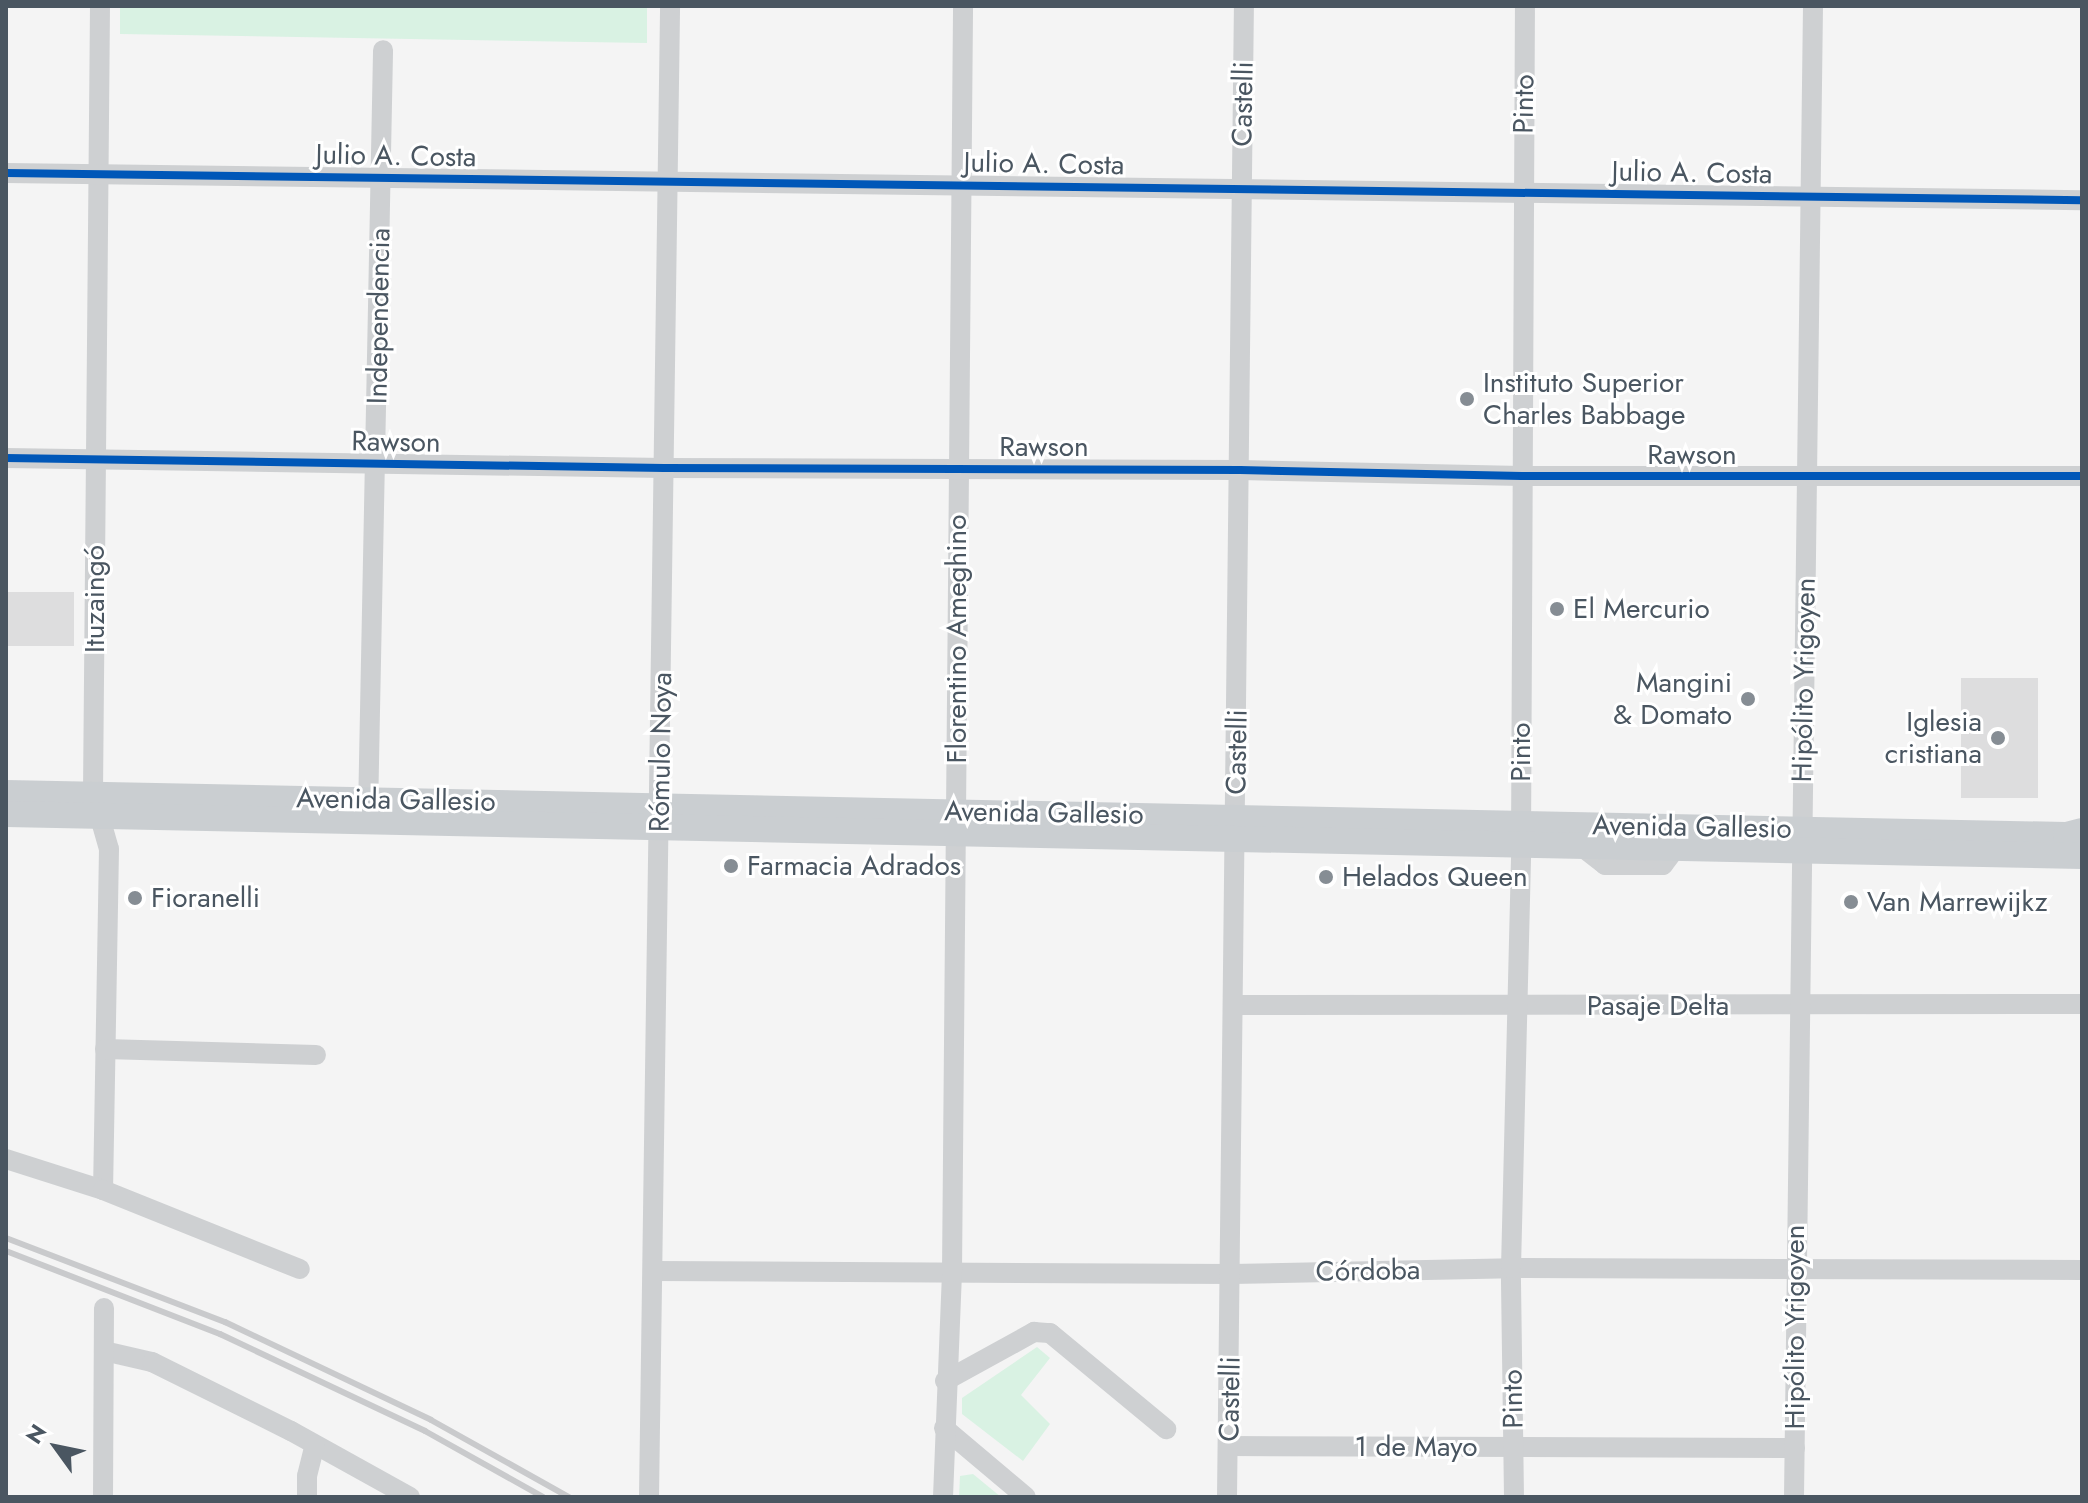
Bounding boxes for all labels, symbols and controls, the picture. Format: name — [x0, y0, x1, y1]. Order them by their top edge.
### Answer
street label: Castelli — [1225, 61, 1261, 147]
street label: Pinto — [1507, 74, 1541, 134]
street label: Julio A. Costa — [315, 138, 477, 174]
street label: Julio A. Costa — [963, 146, 1125, 182]
street label: Julio A. Costa — [1611, 155, 1773, 191]
street label: Independencia — [361, 228, 397, 404]
place label: Instituto Superior Charles Babbage — [1483, 366, 1685, 432]
marker: Instituto Superior Charles Babbage — [1458, 390, 1476, 408]
street label: Rawson — [351, 424, 441, 460]
street label: Rawson — [999, 430, 1089, 464]
street label: Rawson — [1647, 438, 1737, 472]
street label: Florentino Ameghino — [940, 514, 974, 764]
street label: Ituzaingó — [78, 545, 112, 653]
street label: Hipólito Yrigoyen — [1785, 577, 1823, 783]
place label: El Mercurio — [1573, 592, 1710, 626]
marker: El Mercurio — [1548, 600, 1566, 618]
place label: Mangini & Domato — [1613, 666, 1732, 732]
street label: Rómulo Noya — [643, 672, 679, 832]
marker: Mangini & Domato — [1739, 690, 1757, 708]
place label: Iglesia cristiana — [1885, 705, 1982, 771]
street label: Castelli — [1219, 709, 1255, 795]
street label: Pinto — [1504, 722, 1538, 782]
marker: Iglesia cristiana — [1989, 729, 2007, 747]
street label: Avenida Gallesio — [296, 781, 496, 819]
street label: Avenida Gallesio — [944, 794, 1144, 832]
street label: Avenida Gallesio — [1592, 808, 1792, 846]
place label: Farmacia Adrados — [747, 849, 961, 883]
marker: Farmacia Adrados — [722, 857, 740, 875]
place label: Helados Queen — [1342, 860, 1528, 894]
marker: Helados Queen — [1317, 868, 1335, 886]
place label: Fioranelli — [151, 881, 260, 915]
place label: Van Marrewijkz — [1867, 885, 2048, 919]
marker: Fioranelli — [126, 889, 144, 907]
marker: Van Marrewijkz — [1842, 893, 1860, 911]
street label: Pasaje Delta — [1587, 989, 1729, 1023]
street label: Hipólito Yrigoyen — [1778, 1225, 1812, 1429]
street label: Córdoba — [1315, 1253, 1421, 1289]
street label: Castelli — [1212, 1356, 1248, 1442]
street label: Pinto — [1496, 1369, 1530, 1429]
north arrow — [16, 1407, 96, 1487]
text: N — [18, 1418, 54, 1450]
street label: 1 de Mayo — [1355, 1430, 1477, 1464]

